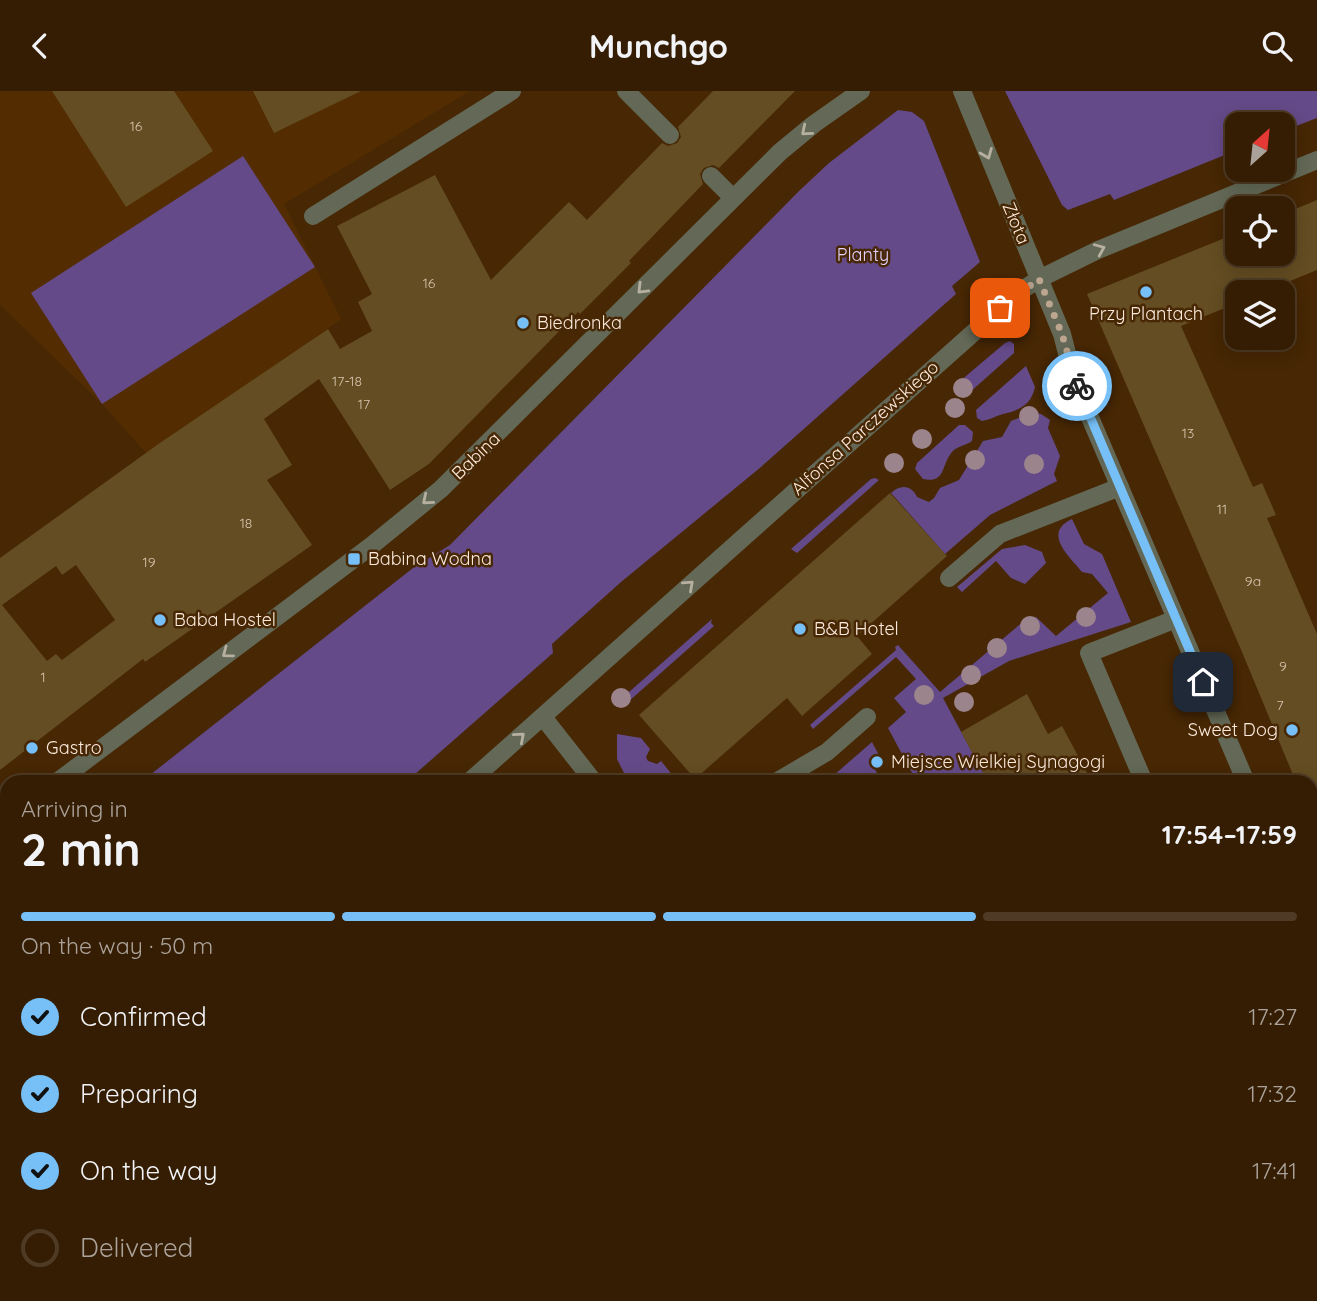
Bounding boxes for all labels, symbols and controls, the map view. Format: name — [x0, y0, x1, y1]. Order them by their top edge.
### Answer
text: Munchgo — [589, 26, 728, 66]
icon: back — [21, 27, 59, 65]
icon: search — [1258, 27, 1296, 65]
north arrow — [1225, 112, 1295, 182]
map controls — [1225, 112, 1295, 350]
house number: 16 — [130, 117, 143, 135]
one-way arrow — [801, 123, 814, 135]
one-way arrow — [979, 148, 993, 160]
button: locate — [1225, 196, 1295, 266]
street label: Złota — [997, 198, 1036, 247]
park label: Planty — [837, 243, 889, 266]
one-way arrow — [1093, 243, 1106, 257]
house number: 16 — [423, 274, 436, 292]
pin — [970, 278, 1030, 338]
button: layers — [1225, 280, 1295, 350]
one-way arrow — [637, 281, 650, 294]
marker: Przy Plantach — [1138, 284, 1154, 300]
icon: bag — [981, 289, 1019, 327]
place label: Przy Plantach — [1089, 302, 1203, 325]
place label: Biedronka — [537, 311, 622, 334]
marker: Biedronka — [515, 315, 531, 331]
courier — [1042, 351, 1112, 421]
street label: Alfonsa Parczewskiego — [786, 355, 943, 500]
icon: bike — [1058, 367, 1096, 405]
house number: 17-18 — [332, 372, 362, 390]
house number: 17 — [358, 395, 370, 413]
house number: 13 — [1182, 424, 1194, 442]
street label: Babina — [447, 427, 505, 484]
one-way arrow — [423, 492, 436, 504]
house number: 11 — [1217, 500, 1227, 518]
house number: 18 — [240, 514, 252, 532]
place label: Babina Wodna — [368, 547, 492, 570]
marker: Babina Wodna — [346, 551, 362, 567]
house number: 19 — [143, 553, 156, 571]
house number: 9a — [1245, 572, 1261, 590]
one-way arrow — [681, 581, 694, 593]
place label: Baba Hostel — [174, 608, 276, 631]
marker: Baba Hostel — [152, 612, 168, 628]
place label: B&B Hotel — [814, 617, 899, 640]
marker: B&B Hotel — [792, 621, 808, 637]
one-way arrow — [222, 645, 235, 658]
pin — [1173, 652, 1233, 712]
house number: 9 — [1279, 657, 1287, 675]
icon: home — [1184, 663, 1222, 701]
house number: 1 — [40, 668, 46, 686]
house number: 7 — [1276, 696, 1284, 714]
place label: Sweet Dog — [1188, 718, 1278, 741]
marker: Sweet Dog — [1284, 722, 1300, 738]
one-way arrow — [511, 733, 524, 745]
place label: Gastro — [46, 736, 102, 759]
marker: Gastro — [24, 740, 40, 756]
place label: Miejsce Wielkiej Synagogi — [891, 750, 1105, 773]
marker: Miejsce Wielkiej Synagogi — [869, 754, 885, 770]
text: Arriving in — [21, 794, 128, 823]
text: 17:54–17:59 — [1162, 818, 1297, 851]
text: 2 min — [21, 820, 141, 878]
text: On the way · 50 m — [21, 931, 213, 960]
icon: check — [21, 998, 59, 1036]
text: Confirmed — [80, 1000, 207, 1033]
text: 17:27 — [1248, 1002, 1297, 1031]
icon: check — [21, 1075, 59, 1113]
text: Preparing — [80, 1077, 198, 1110]
text: 17:32 — [1248, 1079, 1297, 1108]
icon: check — [21, 1152, 59, 1190]
text: On the way — [80, 1154, 218, 1187]
text: 17:41 — [1252, 1156, 1297, 1185]
text: Delivered — [80, 1231, 193, 1264]

